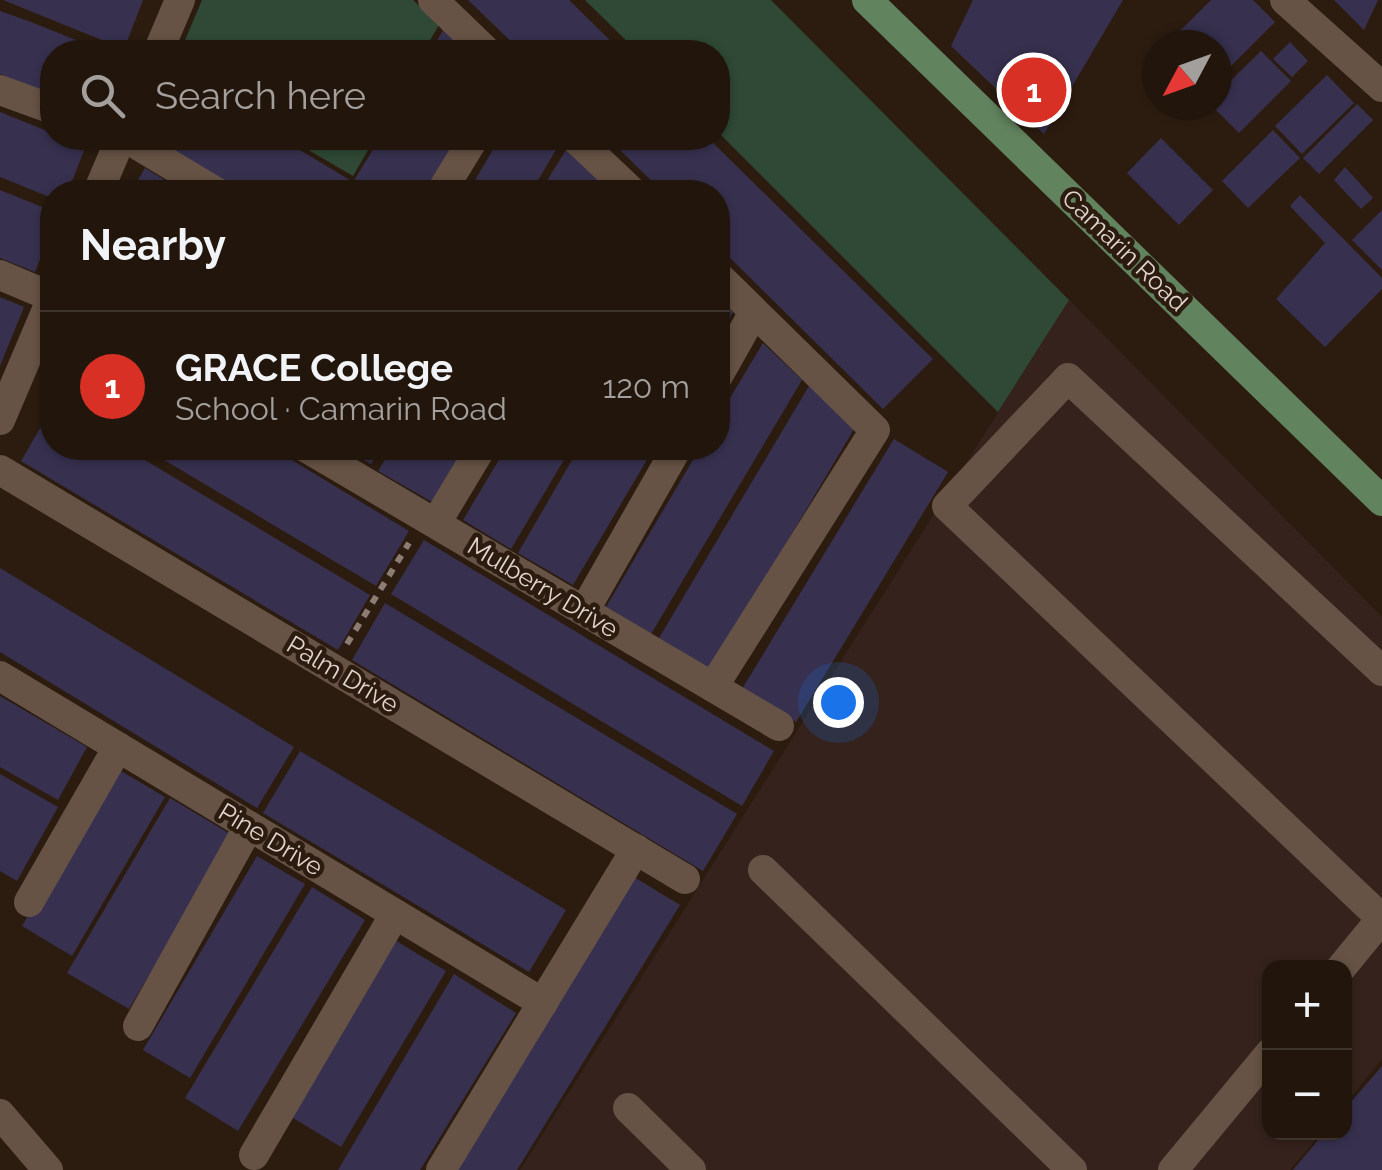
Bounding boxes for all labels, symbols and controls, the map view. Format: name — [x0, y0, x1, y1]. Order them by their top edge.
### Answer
north arrow — [1142, 30, 1232, 120]
search box — [40, 40, 730, 150]
pin: 1 — [1002, 52, 1066, 128]
icon: search — [75, 68, 130, 123]
text: Search here — [155, 73, 366, 118]
street label: Camarin Road — [1056, 183, 1194, 317]
text: Nearby — [80, 221, 226, 270]
text: GRACE College — [175, 345, 453, 390]
text: 1 — [105, 368, 120, 405]
text: 120 m — [602, 368, 690, 405]
text: School · Camarin Road — [175, 390, 507, 427]
street label: Mulberry Drive — [462, 530, 624, 644]
street label: Palm Drive — [282, 629, 404, 719]
your location — [813, 677, 864, 728]
street label: Pine Drive — [213, 796, 329, 882]
map controls — [1262, 960, 1352, 1140]
button: + — [1262, 960, 1352, 1050]
button: − — [1262, 1050, 1352, 1140]

